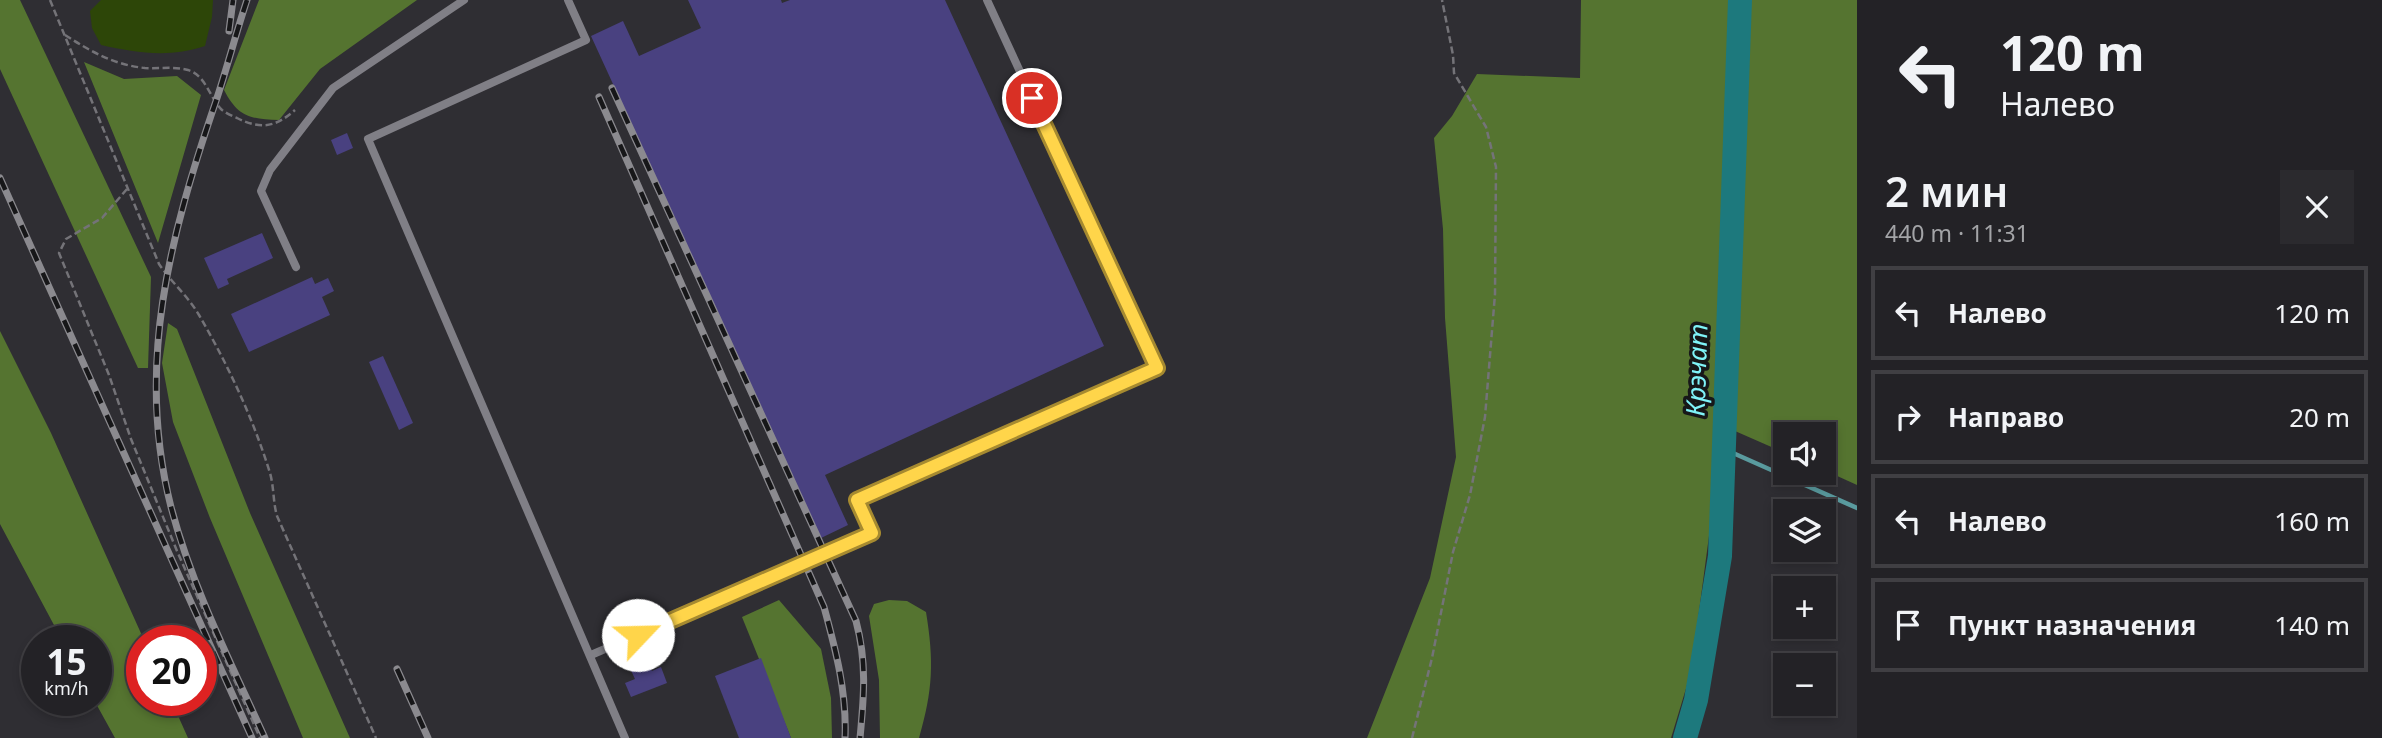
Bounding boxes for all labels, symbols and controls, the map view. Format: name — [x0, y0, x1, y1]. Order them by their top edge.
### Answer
text: 120 m — [2000, 19, 2145, 85]
icon: left — [1885, 28, 1976, 119]
pin — [1002, 68, 1062, 128]
icon: arrive — [1013, 79, 1051, 117]
text: Налево — [2000, 82, 2115, 125]
text: 2 мин — [1885, 162, 2008, 219]
button: close — [2280, 170, 2354, 244]
text: 440 m · 11:31 — [1885, 217, 2029, 249]
icon: left — [1889, 294, 1927, 332]
text: Налево — [1948, 295, 2047, 331]
text: 120 m — [2274, 295, 2350, 331]
water label: Крэчат — [1676, 323, 1716, 417]
icon: right — [1889, 398, 1927, 436]
text: Направо — [1948, 399, 2064, 435]
text: 20 m — [2289, 399, 2350, 435]
map controls — [1773, 422, 1836, 716]
button: sound — [1773, 422, 1836, 485]
button: layers — [1773, 499, 1836, 562]
icon: left — [1889, 502, 1927, 540]
text: Налево — [1948, 503, 2047, 539]
text: 160 m — [2274, 503, 2350, 539]
button: + — [1773, 576, 1836, 639]
position arrow — [601, 598, 675, 672]
icon: arrive — [1889, 606, 1927, 644]
text: Пункт назначения — [1948, 607, 2196, 643]
text: 140 m — [2274, 607, 2350, 643]
speed limit sign: 20 — [126, 625, 217, 716]
text: 15 — [46, 638, 87, 685]
button: − — [1773, 653, 1836, 716]
text: km/h — [44, 676, 89, 700]

